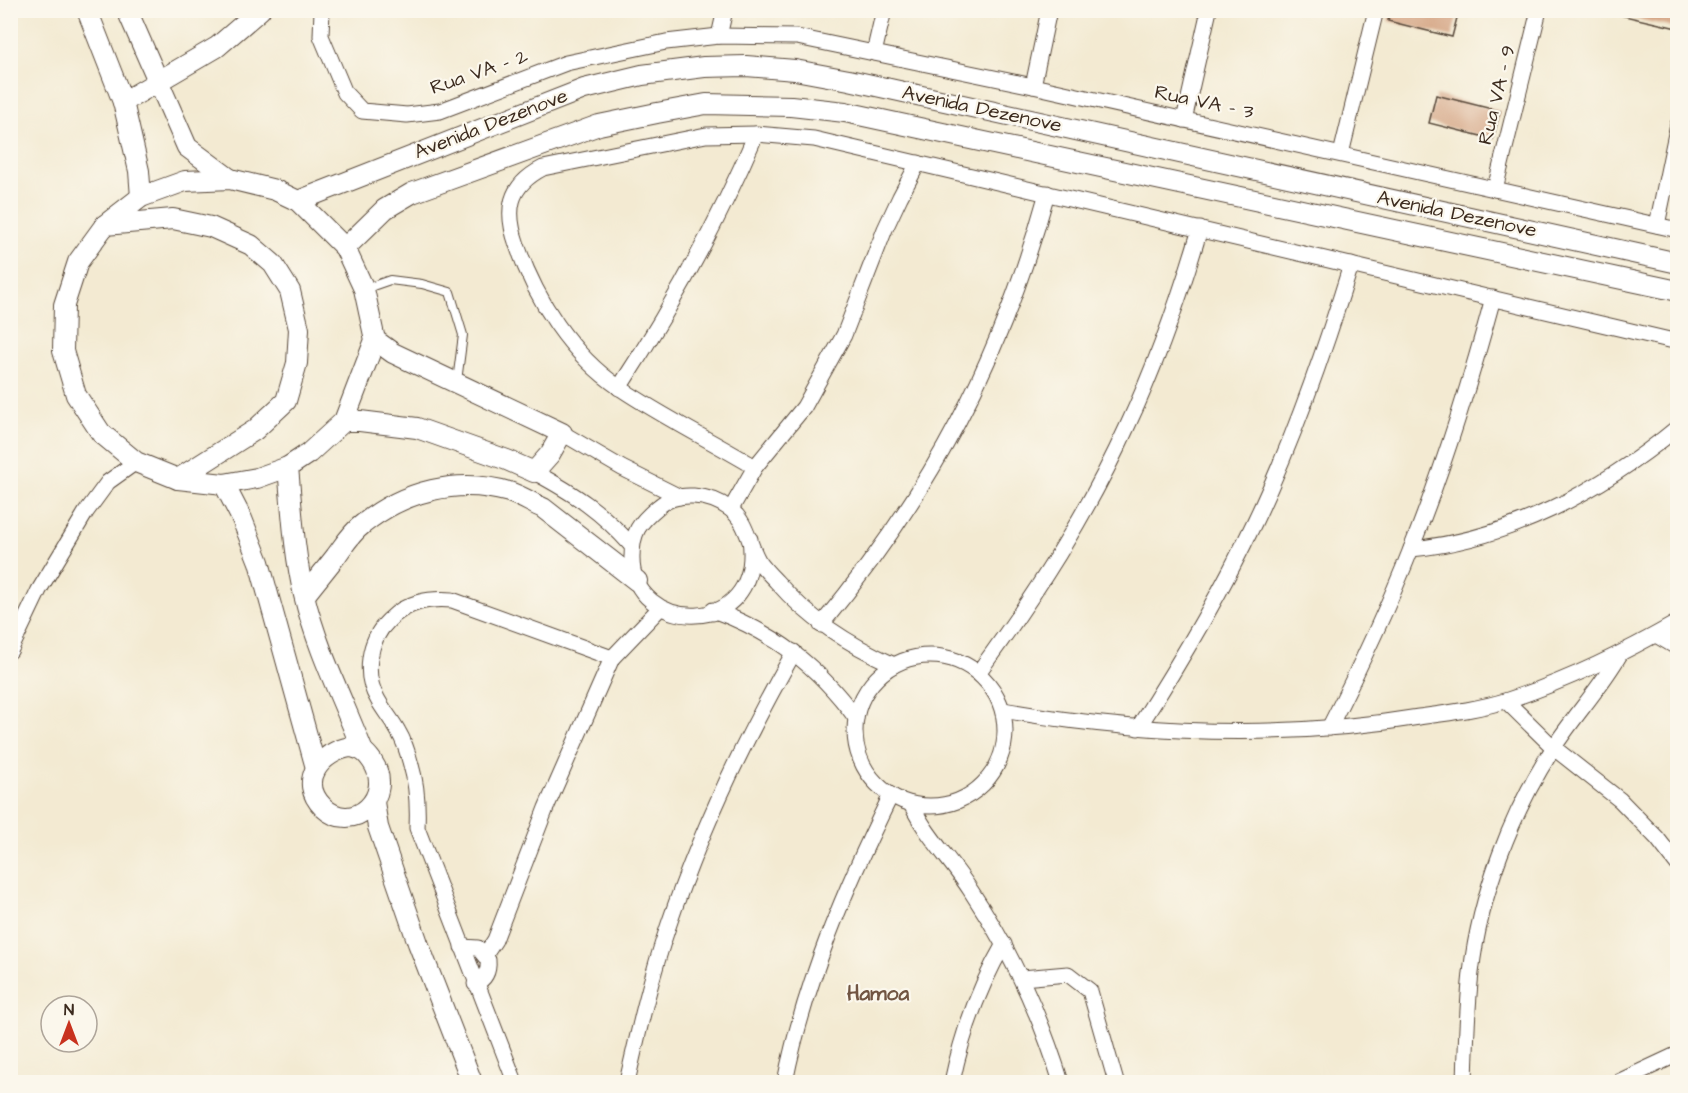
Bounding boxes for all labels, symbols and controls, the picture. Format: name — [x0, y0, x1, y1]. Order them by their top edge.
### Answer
street label: Rua VA - 2 — [426, 42, 532, 102]
street label: Rua VA - 9 — [1471, 42, 1523, 148]
street label: Avenida Dezenove — [900, 78, 1065, 140]
street label: Rua VA - 3 — [1152, 78, 1256, 126]
street label: Avenida Dezenove — [410, 82, 572, 166]
street label: Avenida Dezenove — [1375, 183, 1540, 245]
district label: Hamoa — [847, 979, 909, 1008]
north arrow — [39, 994, 99, 1054]
text: N — [64, 999, 74, 1021]

